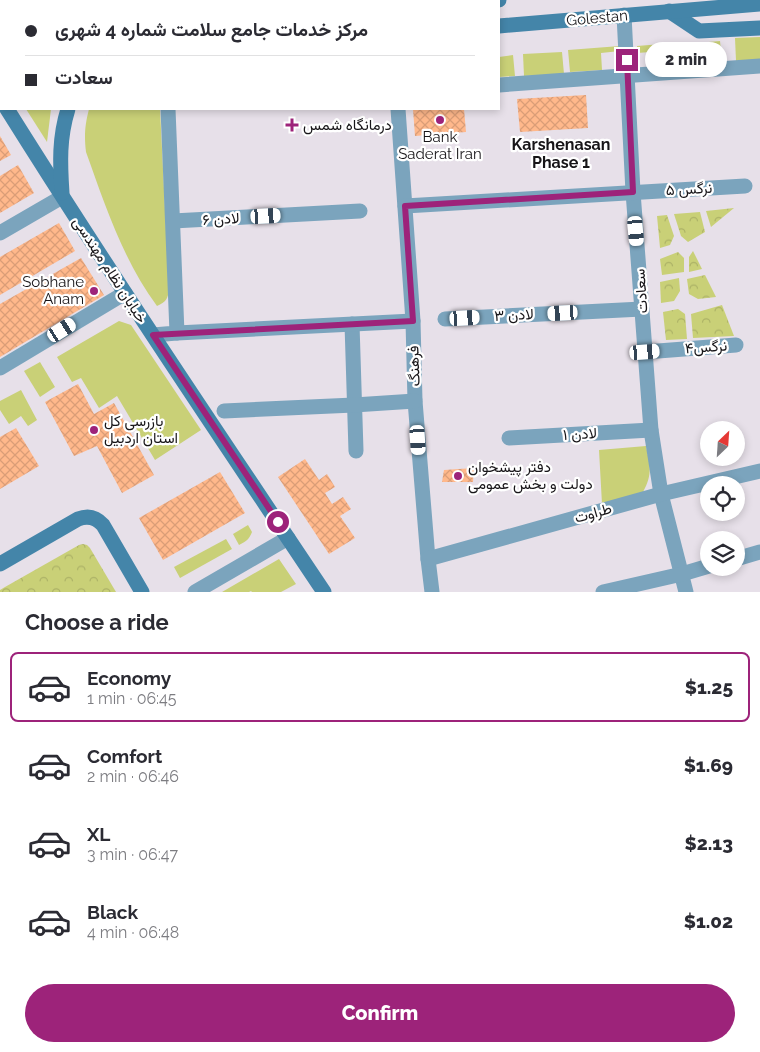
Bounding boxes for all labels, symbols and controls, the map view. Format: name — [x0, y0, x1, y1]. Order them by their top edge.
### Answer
street label: Golestan — [565, 6, 629, 30]
text: مرکز خدمات جامع سلامت شماره 4 شهری — [55, 18, 368, 40]
callout: 2 min — [644, 42, 727, 78]
route end — [616, 49, 638, 71]
text: 2 min — [665, 50, 707, 69]
text: سعادت — [55, 66, 113, 88]
marker: Bank Saderat Iran — [434, 114, 446, 126]
place label: درمانگاه شمس — [303, 116, 392, 135]
marker: درمانگاه شمس — [285, 118, 299, 132]
place label: Bank Saderat Iran — [398, 128, 482, 163]
district label: Karshenasan Phase 1 — [512, 135, 610, 172]
street label: نرگس ۵ — [665, 179, 713, 200]
car — [250, 208, 281, 224]
street label: لادن ۶ — [202, 209, 240, 229]
street label: خیابان نظام مهندسی — [68, 214, 151, 327]
car — [627, 215, 644, 247]
street label: سعادت — [630, 268, 652, 314]
place label: Sobhane Anam — [22, 273, 84, 308]
marker: Sobhane Anam — [88, 285, 100, 297]
street label: لادن ۳ — [494, 305, 534, 325]
car — [547, 305, 578, 321]
car — [449, 310, 480, 326]
car — [45, 316, 78, 344]
street label: نرگس۴ — [684, 337, 728, 358]
car — [629, 343, 660, 361]
street label: فرهنگ — [404, 345, 424, 387]
place label: بازرسی کل استان اردبیل — [104, 412, 178, 447]
north arrow — [700, 421, 745, 466]
map controls — [700, 421, 745, 576]
marker: بازرسی کل استان اردبیل — [88, 424, 100, 436]
street label: لادن ۱ — [563, 424, 597, 444]
car — [409, 425, 426, 455]
place label: دفتر پیشخوان دولت و بخش عمومی — [468, 458, 593, 494]
marker: دفتر پیشخوان دولت و بخش عمومی — [452, 470, 464, 482]
button: locate — [700, 476, 745, 521]
street label: طراوت — [572, 499, 614, 527]
route start — [267, 511, 289, 533]
button: layers — [700, 531, 745, 576]
text: Choose a ride — [25, 609, 169, 635]
icon: car — [27, 665, 72, 710]
text: Economy — [87, 667, 171, 689]
text: $1.25 — [685, 676, 733, 698]
text: 1 min · 06:45 — [87, 689, 177, 708]
icon: car — [27, 743, 72, 788]
text: Comfort — [87, 745, 162, 767]
text: $1.69 — [684, 754, 733, 776]
text: 2 min · 06:46 — [87, 767, 179, 786]
icon: car — [27, 821, 72, 866]
text: XL — [87, 823, 110, 845]
text: $2.13 — [685, 832, 733, 854]
text: 3 min · 06:47 — [87, 845, 178, 864]
icon: car — [27, 899, 72, 944]
text: Black — [87, 901, 138, 923]
text: $1.02 — [684, 910, 733, 932]
text: 4 min · 06:48 — [87, 923, 179, 942]
button: Confirm — [25, 984, 735, 1042]

